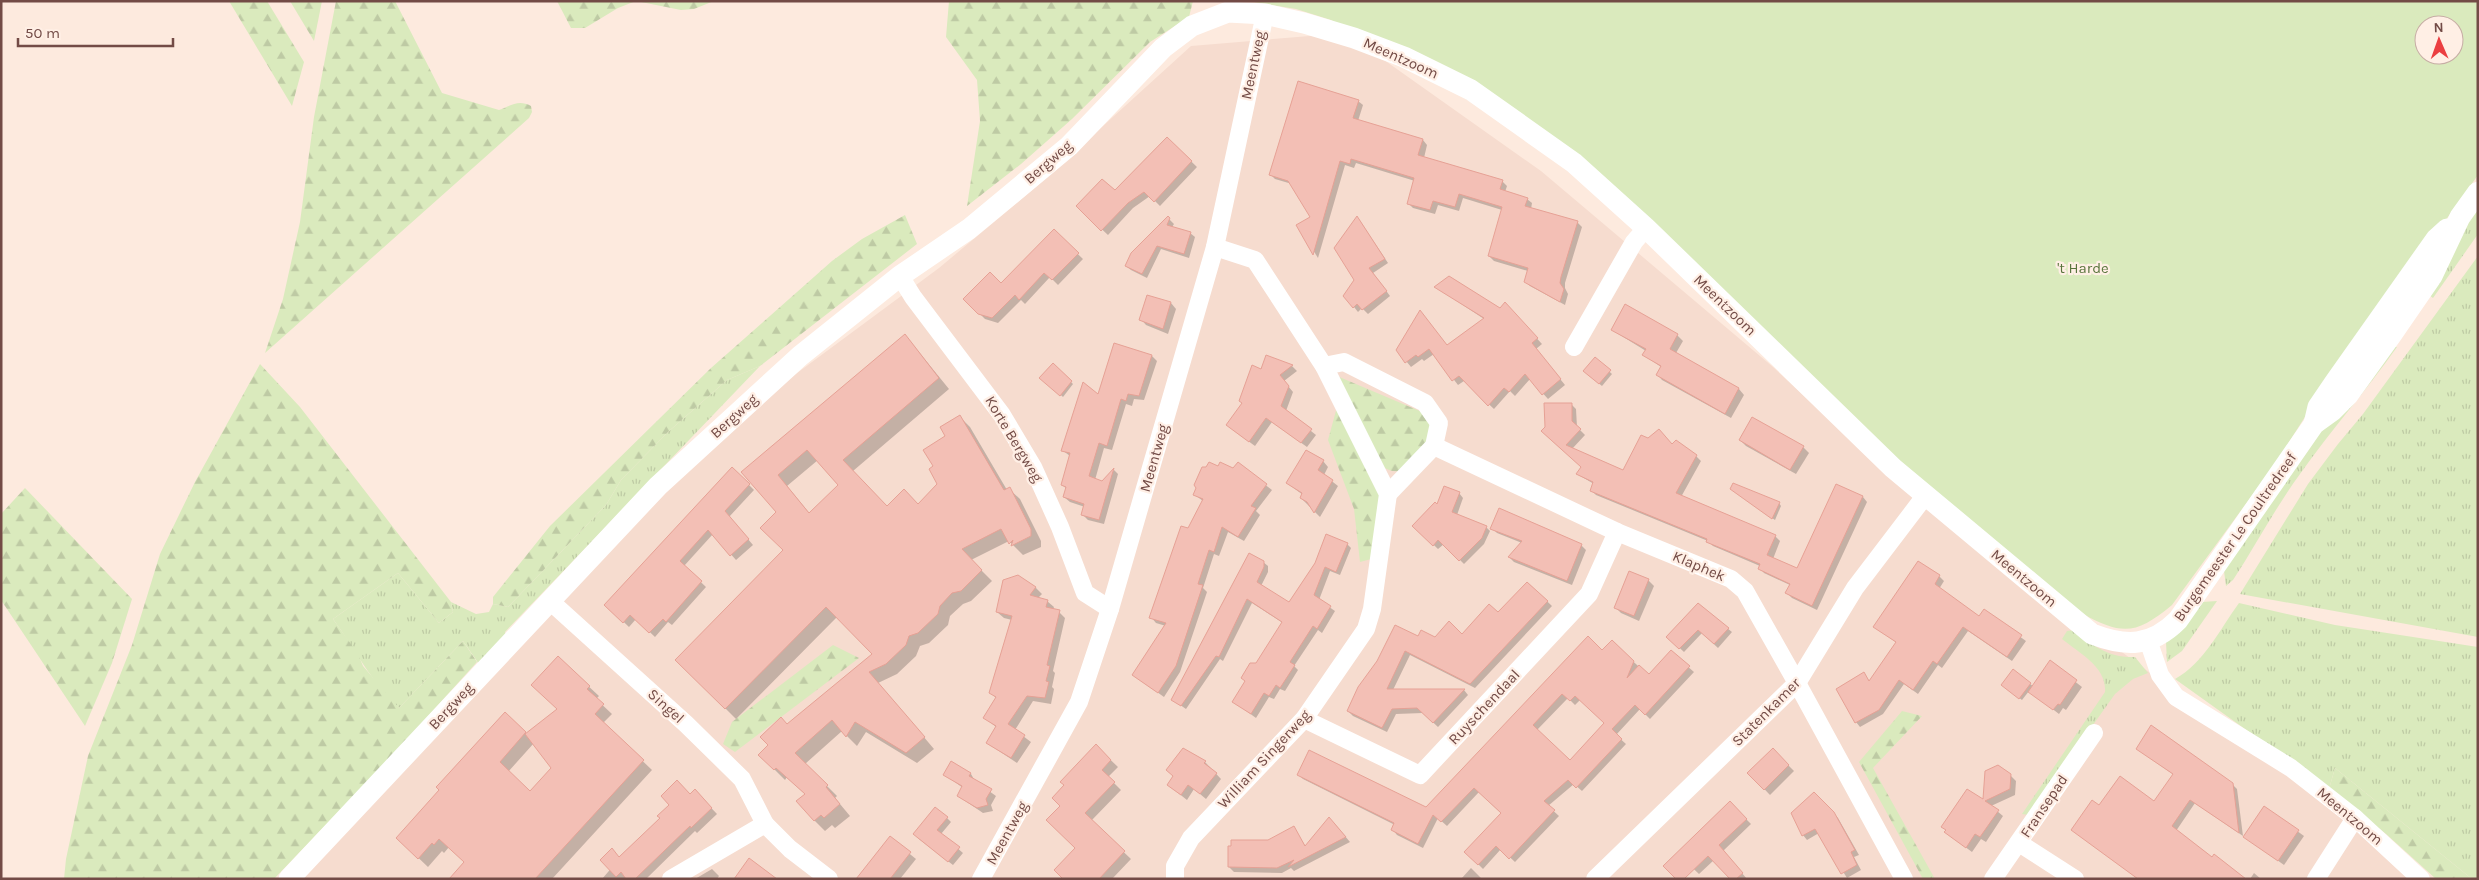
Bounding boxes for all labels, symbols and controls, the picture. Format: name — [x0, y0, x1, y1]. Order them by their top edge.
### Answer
scale bar — [18, 15, 172, 47]
north arrow — [2414, 15, 2464, 65]
text: N — [2433, 19, 2444, 36]
text: 50 m — [25, 24, 60, 42]
street label: Meentweg — [1237, 28, 1269, 101]
street label: Meentzoom — [1361, 33, 1441, 83]
street label: Bergweg — [1020, 136, 1076, 188]
park label: 't Harde — [2057, 259, 2109, 277]
street label: Meentzoom — [1690, 271, 1760, 339]
street label: Bergweg — [707, 390, 762, 442]
street label: Korte Bergweg — [981, 393, 1047, 486]
street label: Meentweg — [1136, 421, 1172, 494]
street label: Burgemeester Le Coultredreef — [2170, 448, 2301, 625]
street label: Meentzoom — [1987, 545, 2061, 611]
street label: Klaphek — [1670, 547, 1728, 585]
street label: Ruyschendaal — [1445, 666, 1523, 748]
street label: Statenkamer — [1728, 674, 1804, 750]
street label: Bergweg — [425, 678, 478, 733]
street label: Singel — [644, 685, 688, 727]
street label: William Singerweg — [1214, 706, 1315, 812]
street label: Fransepad — [2016, 771, 2072, 841]
street label: Meentzoom — [2313, 783, 2387, 849]
street label: Meentweg — [982, 798, 1032, 868]

